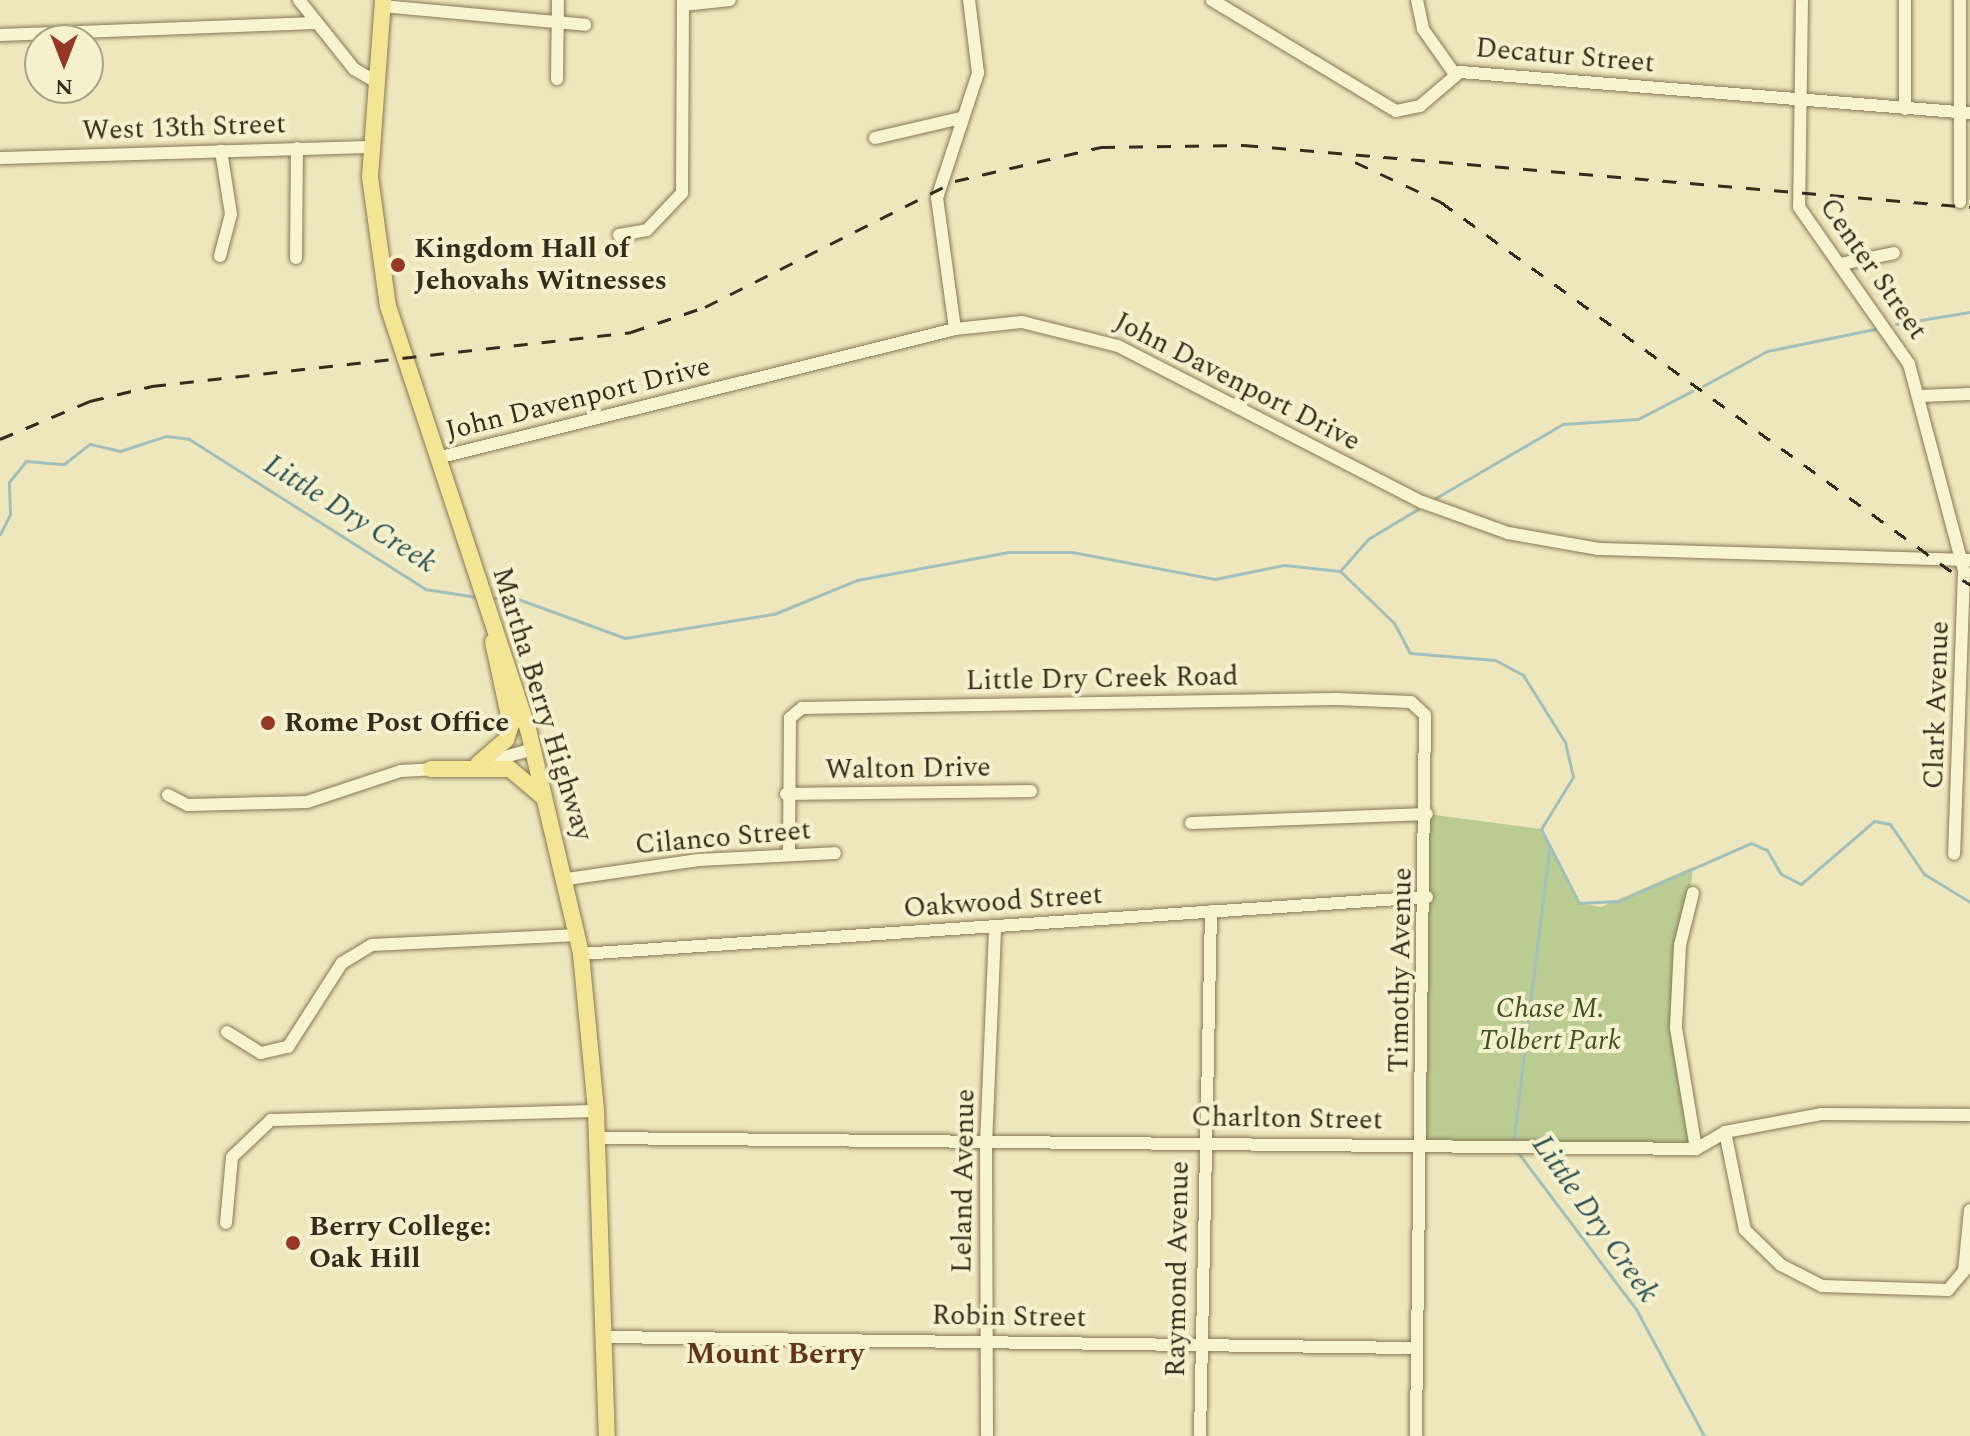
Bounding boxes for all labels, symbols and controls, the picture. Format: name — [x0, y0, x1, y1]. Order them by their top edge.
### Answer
north arrow — [24, 24, 104, 104]
street label: Decatur Street — [1474, 31, 1656, 81]
text: N — [55, 70, 73, 103]
street label: West 13th Street — [82, 108, 286, 148]
street label: Center Street — [1812, 192, 1934, 346]
place label: Kingdom Hall of Jehovahs Witnesses — [414, 232, 667, 298]
marker: Kingdom Hall of Jehovahs Witnesses — [389, 256, 407, 274]
street label: John Davenport Drive — [1108, 305, 1366, 459]
street label: John Davenport Drive — [442, 350, 714, 448]
water label: Little Dry Creek — [257, 447, 443, 581]
street label: Martha Berry Highway — [484, 563, 600, 845]
street label: Clark Avenue — [1917, 620, 1957, 790]
street label: Little Dry Creek Road — [965, 660, 1239, 698]
place label: Rome Post Office — [284, 706, 509, 740]
marker: Rome Post Office — [259, 714, 277, 732]
street label: Walton Drive — [825, 751, 991, 787]
street label: Cilanco Street — [634, 814, 812, 862]
street label: Timothy Avenue — [1382, 867, 1420, 1073]
street label: Oakwood Street — [902, 878, 1104, 926]
park label: Chase M. Tolbert Park — [1479, 992, 1621, 1058]
street label: Leland Avenue — [946, 1088, 982, 1274]
street label: Charlton Street — [1191, 1101, 1383, 1137]
water label: Little Dry Creek — [1524, 1128, 1666, 1310]
street label: Raymond Avenue — [1159, 1161, 1197, 1377]
place label: Berry College: Oak Hill — [309, 1210, 491, 1276]
marker: Berry College: Oak Hill — [284, 1234, 302, 1252]
street label: Robin Street — [931, 1299, 1087, 1335]
district label: Mount Berry — [686, 1336, 864, 1372]

